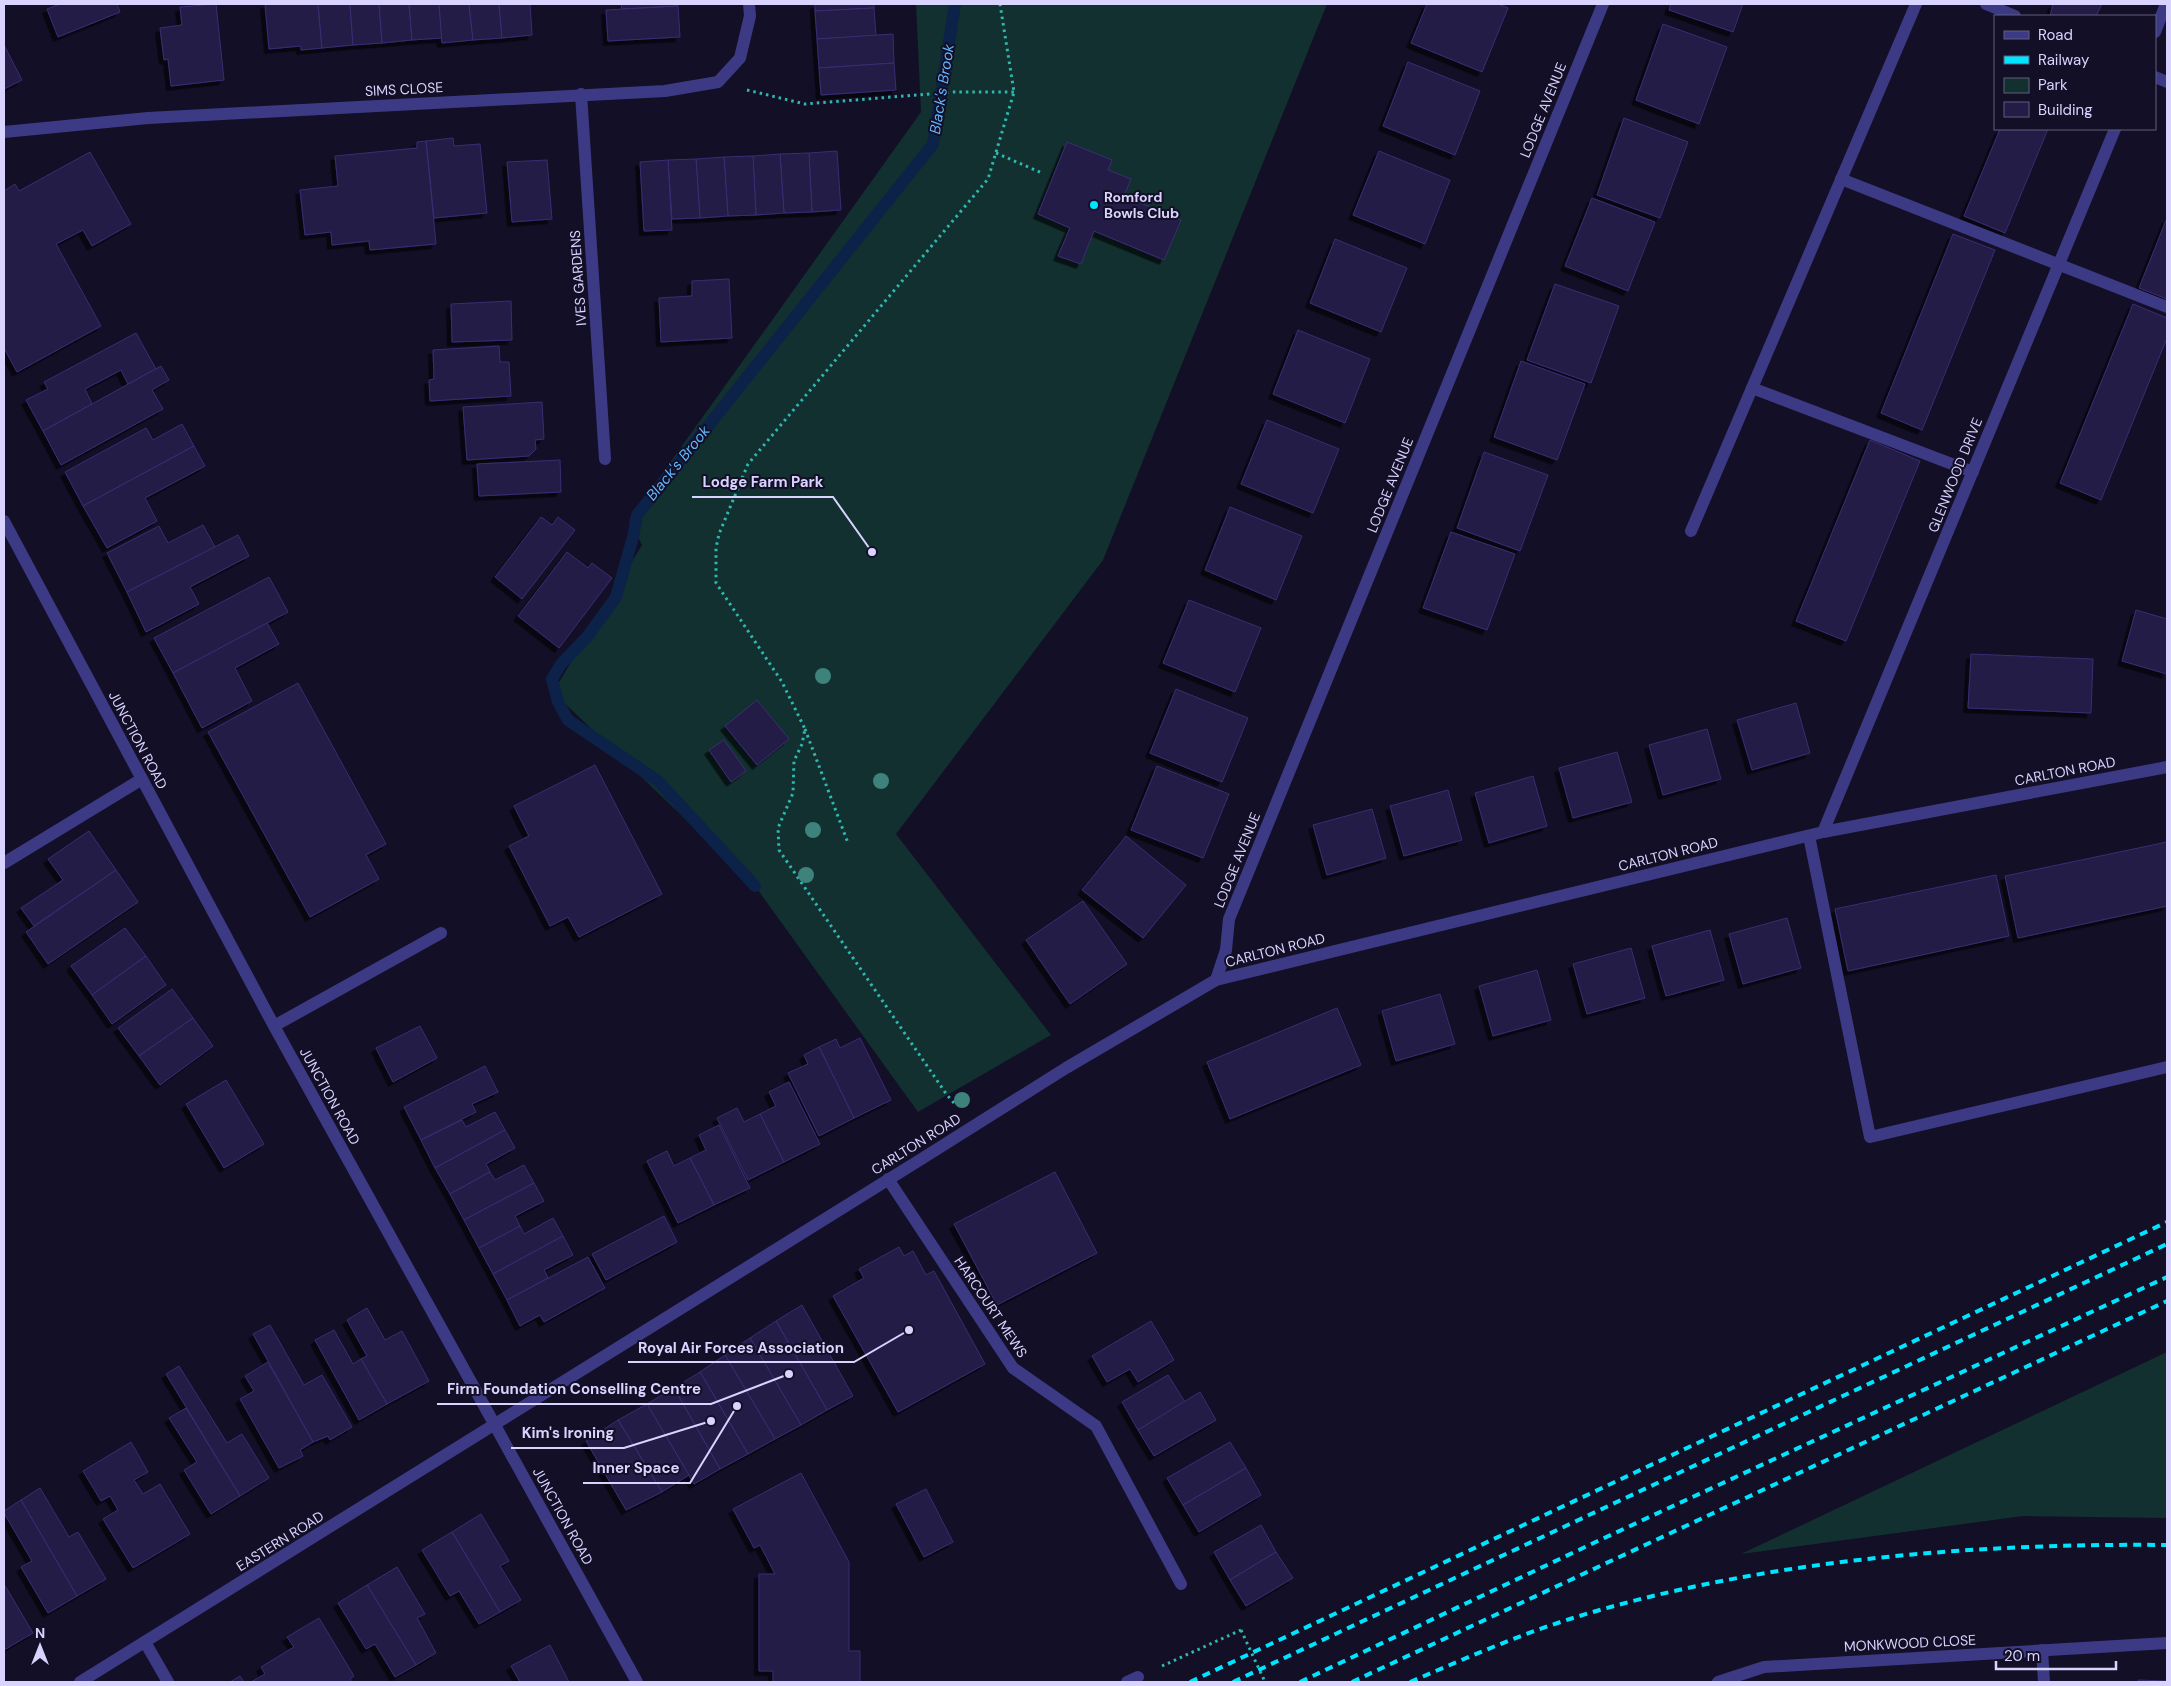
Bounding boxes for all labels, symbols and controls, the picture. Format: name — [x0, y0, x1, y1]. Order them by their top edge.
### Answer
legend — [1994, 15, 2156, 130]
text: Road — [2038, 25, 2073, 45]
water label: Black's Brook — [925, 42, 959, 135]
text: Railway — [2038, 50, 2090, 70]
street label: LODGE AVENUE — [1516, 60, 1570, 160]
text: Park — [2038, 75, 2068, 95]
street label: SIMS CLOSE — [364, 78, 444, 100]
text: Building — [2038, 100, 2093, 120]
place label: Romford Bowls Club — [1104, 188, 1179, 222]
marker: Romford Bowls Club — [1088, 199, 1100, 211]
street label: IVES GARDENS — [566, 230, 590, 326]
street label: GLENWOOD DRIVE — [1924, 415, 1986, 535]
water label: Black's Brook — [642, 421, 715, 505]
street label: LODGE AVENUE — [1363, 435, 1417, 535]
callout: Lodge Farm Park — [692, 467, 833, 497]
text: Lodge Farm Park — [703, 472, 824, 492]
street label: JUNCTION ROAD — [105, 688, 171, 792]
street label: CARLTON ROAD — [2013, 752, 2117, 790]
street label: LODGE AVENUE — [1210, 810, 1264, 910]
street label: CARLTON ROAD — [1616, 833, 1720, 875]
street label: CARLTON ROAD — [1223, 929, 1327, 971]
street label: JUNCTION ROAD — [296, 1044, 364, 1148]
street label: CARLTON ROAD — [868, 1109, 964, 1179]
street label: HARCOURT MEWS — [950, 1253, 1032, 1361]
callout: Royal Air Forces Association — [628, 1332, 854, 1362]
text: Royal Air Forces Association — [638, 1338, 844, 1358]
callout: Firm Foundation Conselling Centre — [437, 1374, 711, 1404]
text: Firm Foundation Conselling Centre — [447, 1379, 701, 1399]
callout: Kim's Ironing — [511, 1418, 624, 1448]
text: Kim's Ironing — [522, 1423, 614, 1443]
callout: Inner Space — [583, 1453, 690, 1483]
text: Inner Space — [592, 1458, 680, 1478]
street label: JUNCTION ROAD — [529, 1464, 597, 1568]
street label: EASTERN ROAD — [233, 1507, 327, 1575]
north arrow — [15, 1621, 65, 1671]
text: N — [35, 1624, 45, 1642]
street label: MONKWOOD CLOSE — [1844, 1631, 1977, 1655]
scale bar — [1996, 1638, 2116, 1670]
text: 20 m — [2004, 1646, 2040, 1666]

